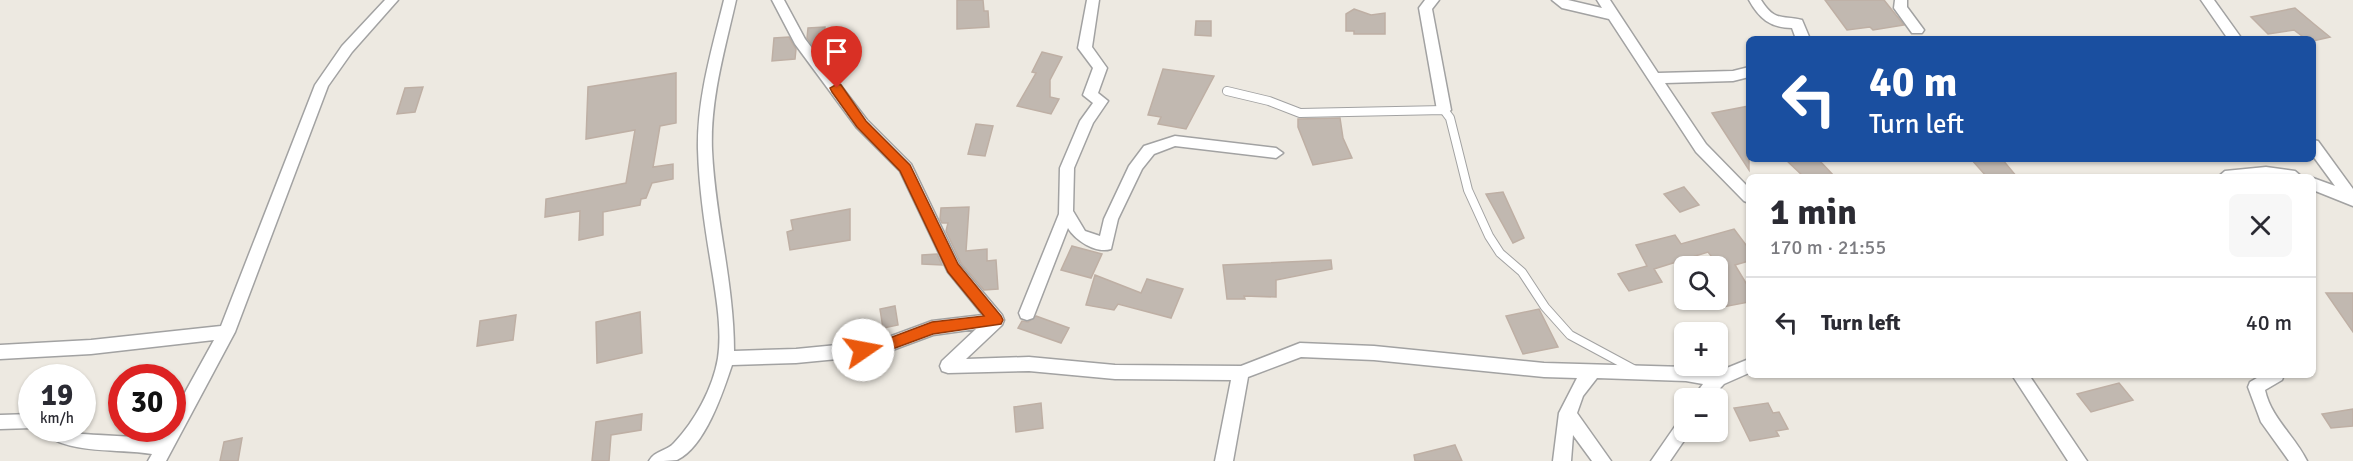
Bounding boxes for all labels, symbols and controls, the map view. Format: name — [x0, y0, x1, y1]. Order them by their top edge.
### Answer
pin — [811, 26, 862, 88]
icon: arrive — [820, 35, 853, 68]
text: 40 m — [1869, 57, 1958, 108]
icon: left — [1770, 60, 1848, 138]
text: Turn left — [1869, 108, 1964, 141]
text: 1 min — [1770, 190, 1857, 235]
button: close — [2229, 194, 2292, 257]
text: 170 m · 21:55 — [1770, 235, 1886, 260]
map controls — [1674, 256, 1728, 442]
button: search — [1674, 256, 1728, 310]
icon: left — [1770, 306, 1803, 339]
text: Turn left — [1821, 309, 1901, 336]
text: 40 m — [2246, 309, 2292, 336]
position arrow — [831, 318, 895, 382]
button: + — [1674, 322, 1728, 376]
speed limit sign: 30 — [108, 364, 186, 442]
text: 19 — [41, 377, 73, 414]
button: − — [1674, 388, 1728, 442]
text: km/h — [40, 409, 74, 427]

